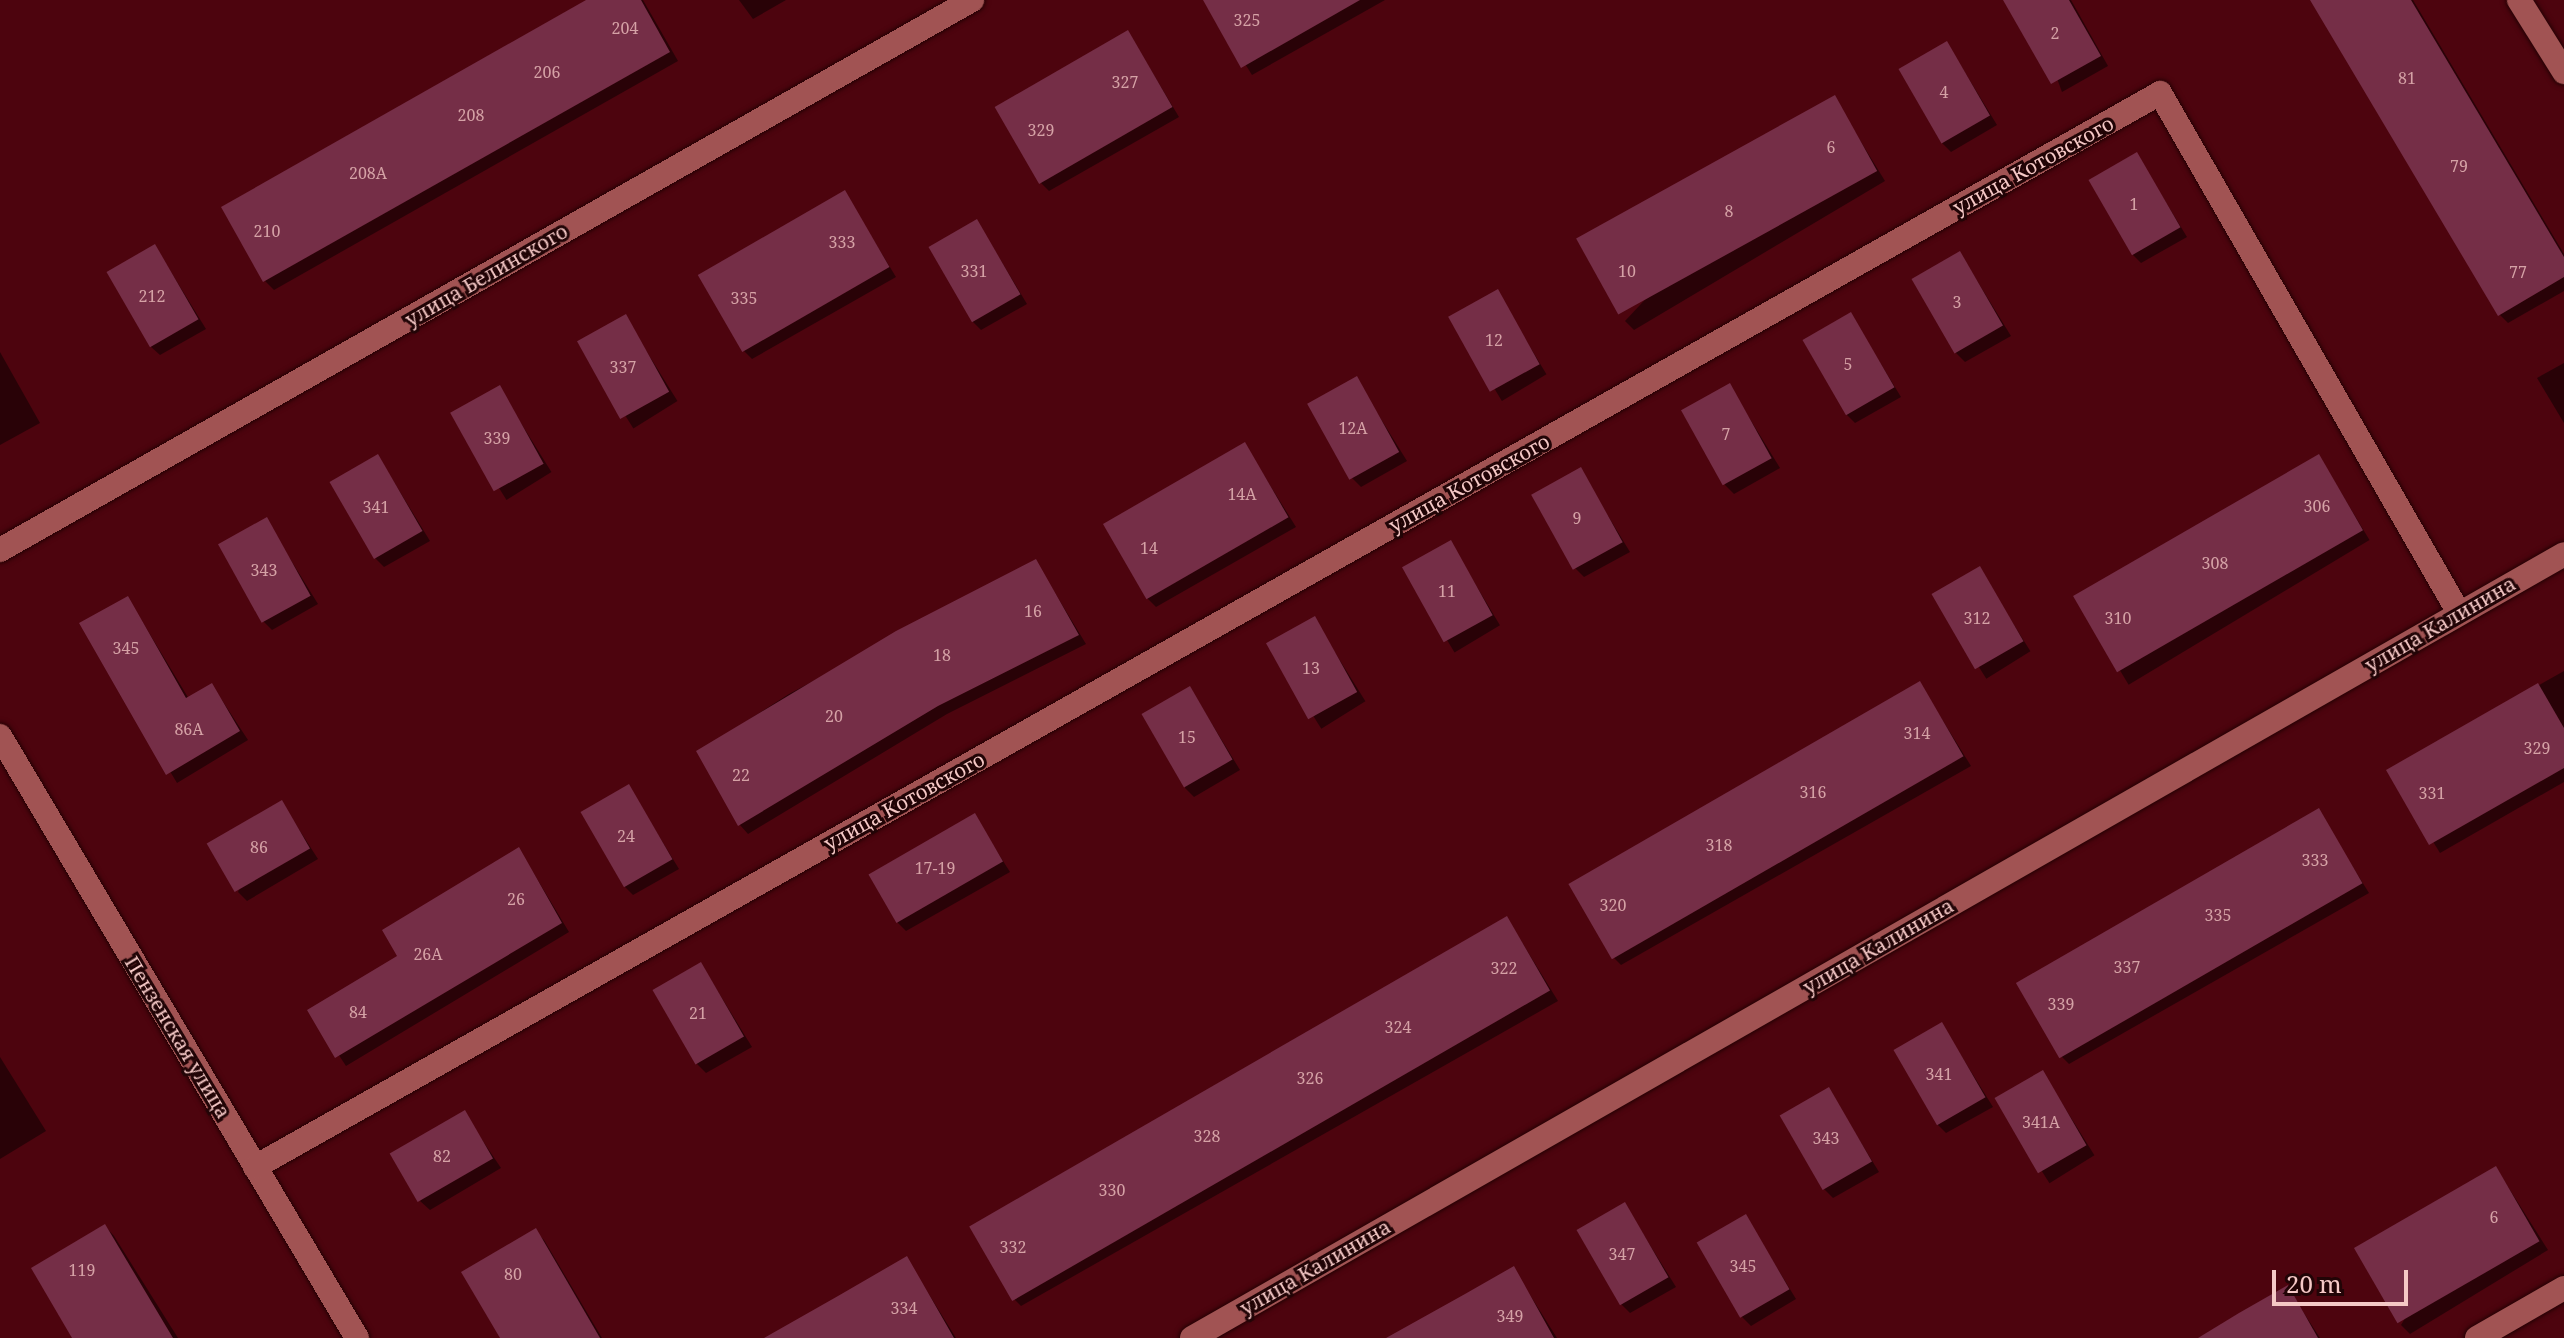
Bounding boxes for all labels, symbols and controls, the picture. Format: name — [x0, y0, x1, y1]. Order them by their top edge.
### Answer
house number: 325 — [1234, 10, 1260, 30]
house number: 204 — [612, 18, 638, 38]
house number: 2 — [2051, 23, 2059, 43]
house number: 206 — [534, 62, 560, 82]
house number: 81 — [2398, 68, 2416, 88]
house number: 327 — [1112, 72, 1138, 92]
house number: 4 — [1940, 82, 1948, 102]
house number: 208 — [458, 105, 484, 125]
street label: улица Котовского — [1948, 111, 2118, 219]
house number: 329 — [1028, 120, 1054, 140]
house number: 6 — [1827, 137, 1835, 157]
house number: 79 — [2450, 156, 2468, 176]
house number: 208А — [349, 163, 387, 183]
house number: 1 — [2130, 194, 2138, 214]
house number: 8 — [1725, 201, 1733, 221]
street label: улица Белинского — [400, 219, 572, 331]
house number: 210 — [254, 221, 280, 241]
house number: 333 — [829, 232, 855, 252]
house number: 331 — [961, 261, 987, 281]
house number: 10 — [1618, 261, 1636, 281]
house number: 77 — [2509, 262, 2527, 282]
house number: 212 — [139, 286, 165, 306]
house number: 335 — [731, 288, 757, 308]
house number: 3 — [1953, 292, 1961, 312]
house number: 12 — [1485, 330, 1503, 350]
house number: 5 — [1844, 354, 1852, 374]
house number: 337 — [610, 357, 636, 377]
house number: 12А — [1338, 418, 1368, 438]
house number: 7 — [1722, 424, 1730, 444]
house number: 339 — [484, 428, 510, 448]
street label: улица Котовского — [1384, 429, 1554, 537]
house number: 14А — [1227, 484, 1257, 504]
house number: 306 — [2304, 496, 2330, 516]
house number: 341 — [363, 497, 389, 517]
house number: 9 — [1573, 508, 1581, 528]
house number: 14 — [1140, 538, 1158, 558]
house number: 308 — [2202, 553, 2228, 573]
house number: 343 — [251, 560, 277, 580]
street label: улица Калинина — [2360, 571, 2520, 677]
house number: 11 — [1438, 581, 1456, 601]
house number: 16 — [1024, 601, 1042, 621]
house number: 312 — [1964, 608, 1990, 628]
house number: 310 — [2105, 608, 2131, 628]
house number: 345 — [113, 638, 139, 658]
house number: 18 — [933, 645, 951, 665]
house number: 13 — [1302, 658, 1320, 678]
house number: 20 — [825, 706, 843, 726]
house number: 86А — [174, 719, 204, 739]
house number: 314 — [1904, 723, 1930, 743]
house number: 15 — [1178, 727, 1196, 747]
house number: 329 — [2524, 738, 2550, 758]
street label: улица Котовского — [819, 747, 989, 855]
house number: 22 — [732, 765, 750, 785]
house number: 316 — [1800, 782, 1826, 802]
house number: 331 — [2419, 783, 2445, 803]
house number: 24 — [617, 826, 635, 846]
house number: 318 — [1706, 835, 1732, 855]
house number: 86 — [250, 837, 268, 857]
house number: 333 — [2302, 850, 2328, 870]
house number: 17-19 — [915, 858, 955, 878]
house number: 26 — [507, 889, 525, 909]
street label: улица Калинина — [1798, 893, 1958, 999]
house number: 320 — [1600, 895, 1626, 915]
house number: 335 — [2205, 905, 2231, 925]
house number: 26А — [413, 944, 443, 964]
street label: Пензенская улица — [120, 952, 236, 1122]
house number: 337 — [2114, 957, 2140, 977]
house number: 322 — [1491, 958, 1517, 978]
house number: 339 — [2048, 994, 2074, 1014]
house number: 84 — [349, 1002, 367, 1022]
house number: 21 — [689, 1003, 707, 1023]
house number: 324 — [1385, 1017, 1411, 1037]
house number: 341 — [1926, 1064, 1952, 1084]
house number: 326 — [1297, 1068, 1323, 1088]
house number: 341А — [2022, 1112, 2060, 1132]
house number: 328 — [1194, 1126, 1220, 1146]
house number: 343 — [1813, 1128, 1839, 1148]
house number: 82 — [433, 1146, 451, 1166]
house number: 330 — [1099, 1180, 1125, 1200]
house number: 6 — [2490, 1207, 2498, 1227]
street label: улица Калинина — [1235, 1214, 1395, 1320]
house number: 332 — [1000, 1237, 1026, 1257]
house number: 347 — [1609, 1244, 1635, 1264]
scale bar — [2276, 1254, 2412, 1304]
house number: 345 — [1730, 1256, 1756, 1276]
house number: 119 — [69, 1260, 95, 1280]
house number: 80 — [504, 1264, 522, 1284]
text: 20 m — [2286, 1267, 2342, 1300]
house number: 334 — [891, 1298, 917, 1318]
house number: 349 — [1497, 1306, 1523, 1326]

